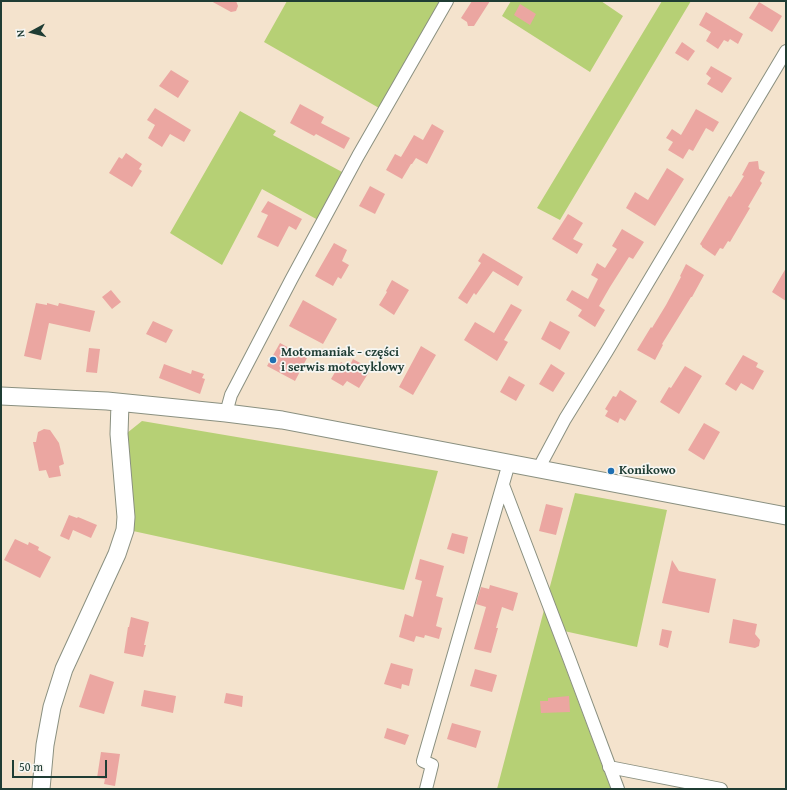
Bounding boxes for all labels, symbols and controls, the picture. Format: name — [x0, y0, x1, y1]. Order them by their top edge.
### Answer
north arrow — [12, 12, 52, 52]
text: N — [12, 29, 28, 38]
place label: Motomaniak - części i serwis motocyklowy — [281, 345, 404, 376]
marker: Motomaniak - części i serwis motocyklowy — [268, 355, 278, 365]
place label: Konikowo — [619, 463, 676, 479]
marker: Konikowo — [606, 466, 616, 476]
scale bar — [14, 752, 109, 778]
text: 50 m — [19, 758, 43, 775]

